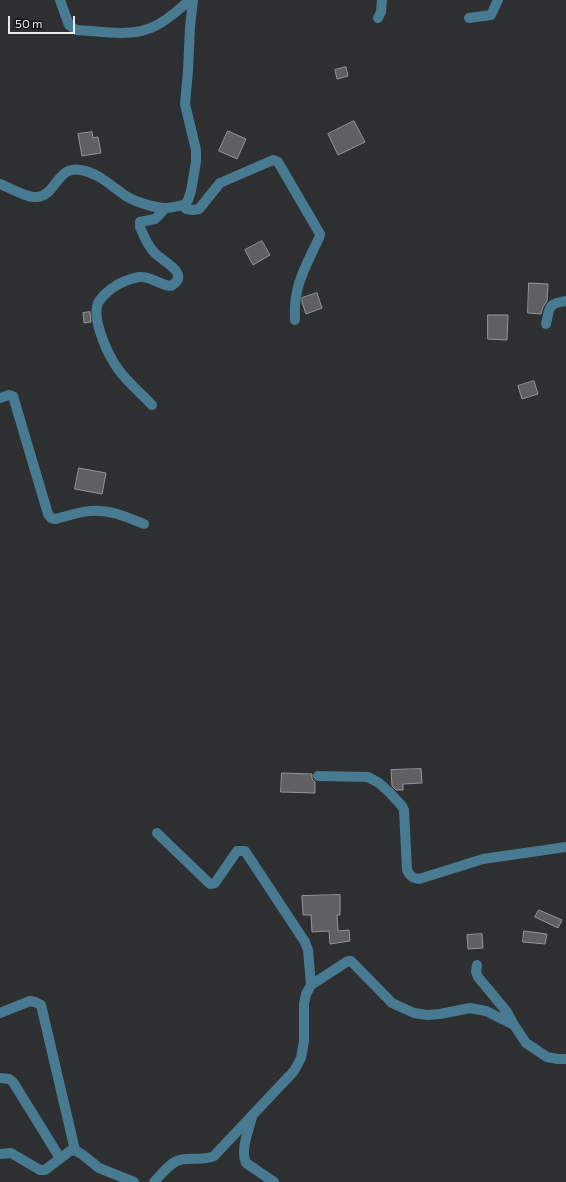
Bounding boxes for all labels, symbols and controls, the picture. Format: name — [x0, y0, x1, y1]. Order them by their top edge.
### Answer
scale bar — [10, 8, 77, 34]
text: 50 m — [15, 16, 43, 30]

